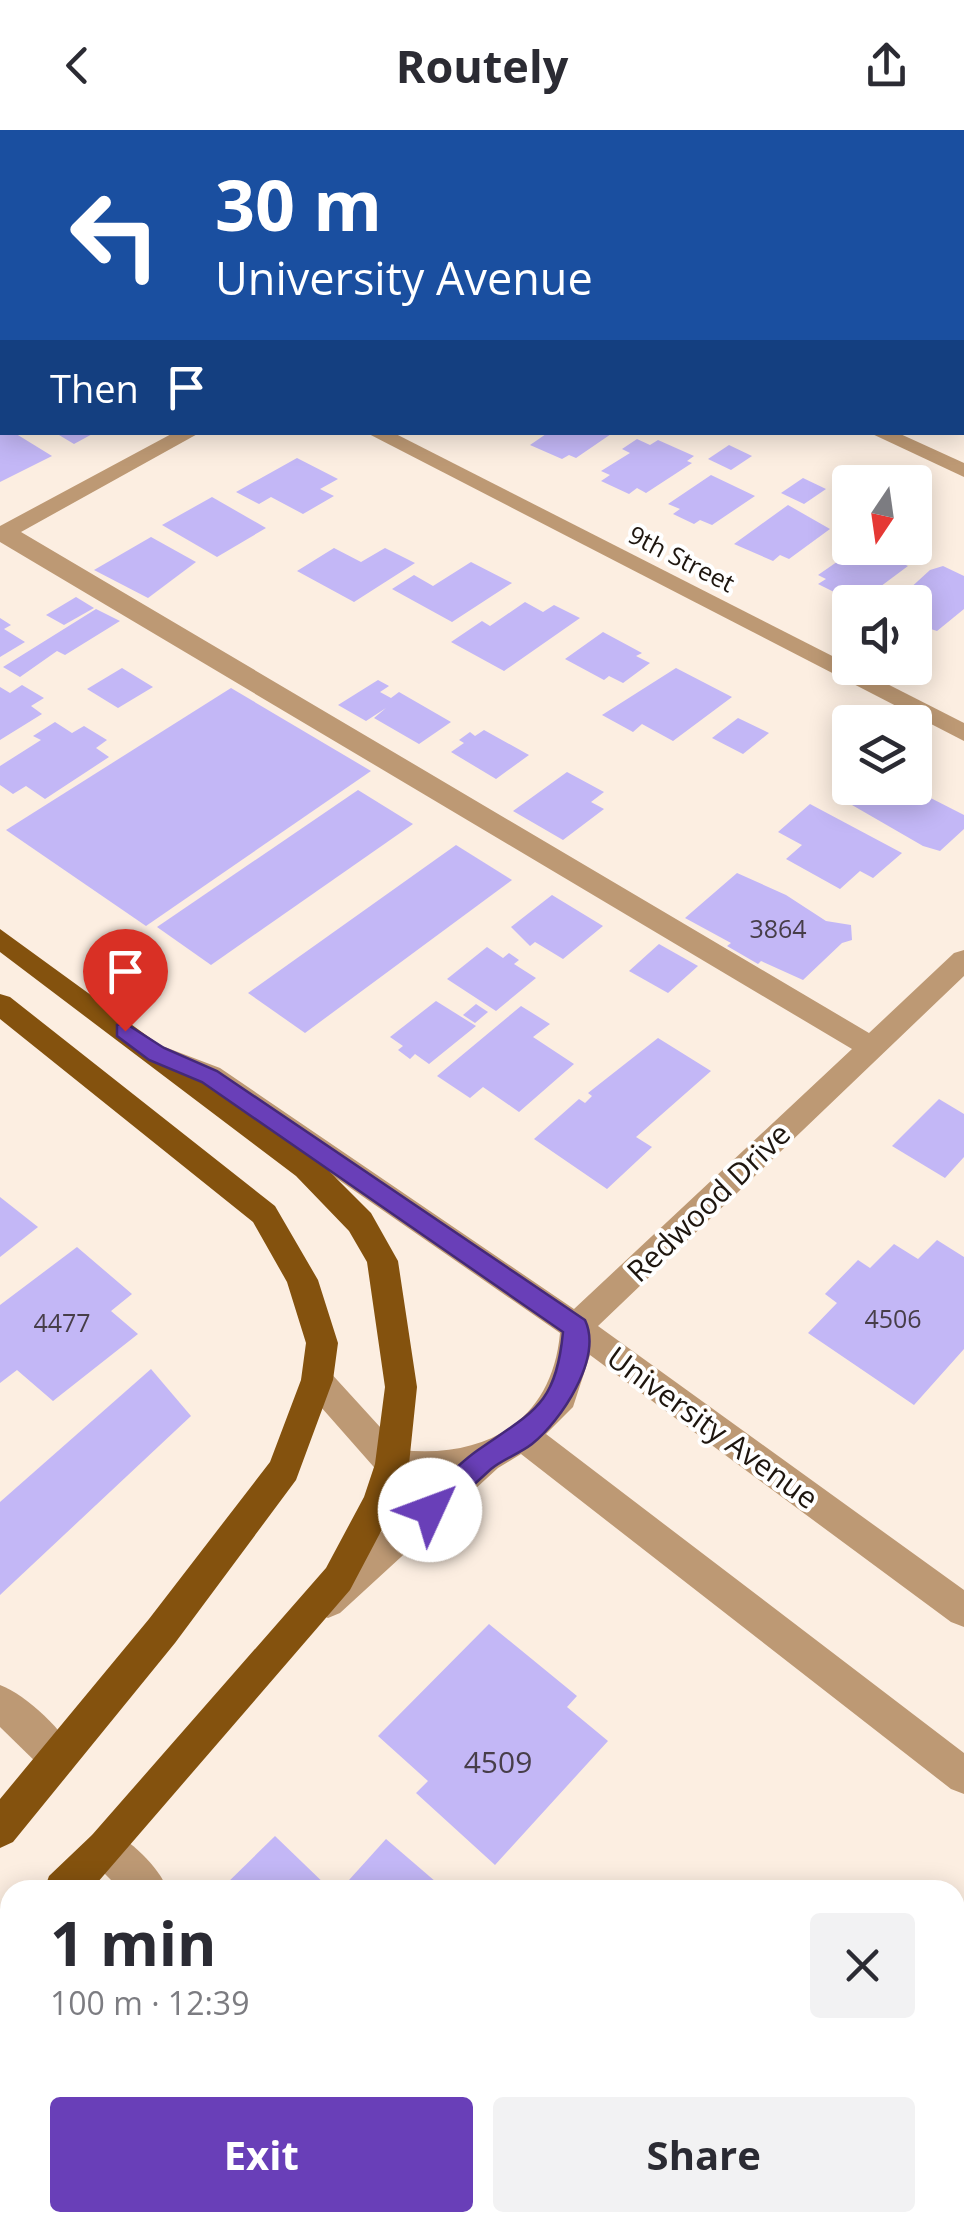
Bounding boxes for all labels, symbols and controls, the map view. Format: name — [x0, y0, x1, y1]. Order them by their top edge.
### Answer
text: Routely — [396, 35, 568, 96]
icon: back — [50, 38, 105, 93]
icon: share — [859, 38, 914, 93]
text: 30 m — [215, 156, 382, 252]
icon: left — [50, 170, 180, 300]
text: University Avenue — [215, 247, 593, 308]
icon: arrive — [159, 360, 214, 415]
text: Then — [50, 362, 139, 414]
north arrow — [832, 465, 932, 565]
map controls — [832, 465, 932, 805]
street label: 9th Street — [623, 517, 741, 599]
button: sound — [832, 585, 932, 685]
button: layers — [832, 705, 932, 805]
house number: 3864 — [749, 911, 807, 945]
pin — [83, 929, 168, 1032]
icon: arrive — [98, 944, 153, 999]
street label: Redwood Drive — [617, 1113, 799, 1291]
house number: 4506 — [864, 1301, 922, 1335]
house number: 4477 — [33, 1305, 91, 1339]
street label: University Avenue — [599, 1336, 827, 1518]
position arrow — [378, 1458, 482, 1562]
house number: 4509 — [464, 1741, 532, 1782]
text: 1 min — [50, 1902, 217, 1984]
button: close — [810, 1913, 915, 2018]
text: 100 m · 12:39 — [50, 1981, 249, 2024]
button: Exit — [50, 2097, 473, 2212]
button: Share — [493, 2097, 915, 2212]

